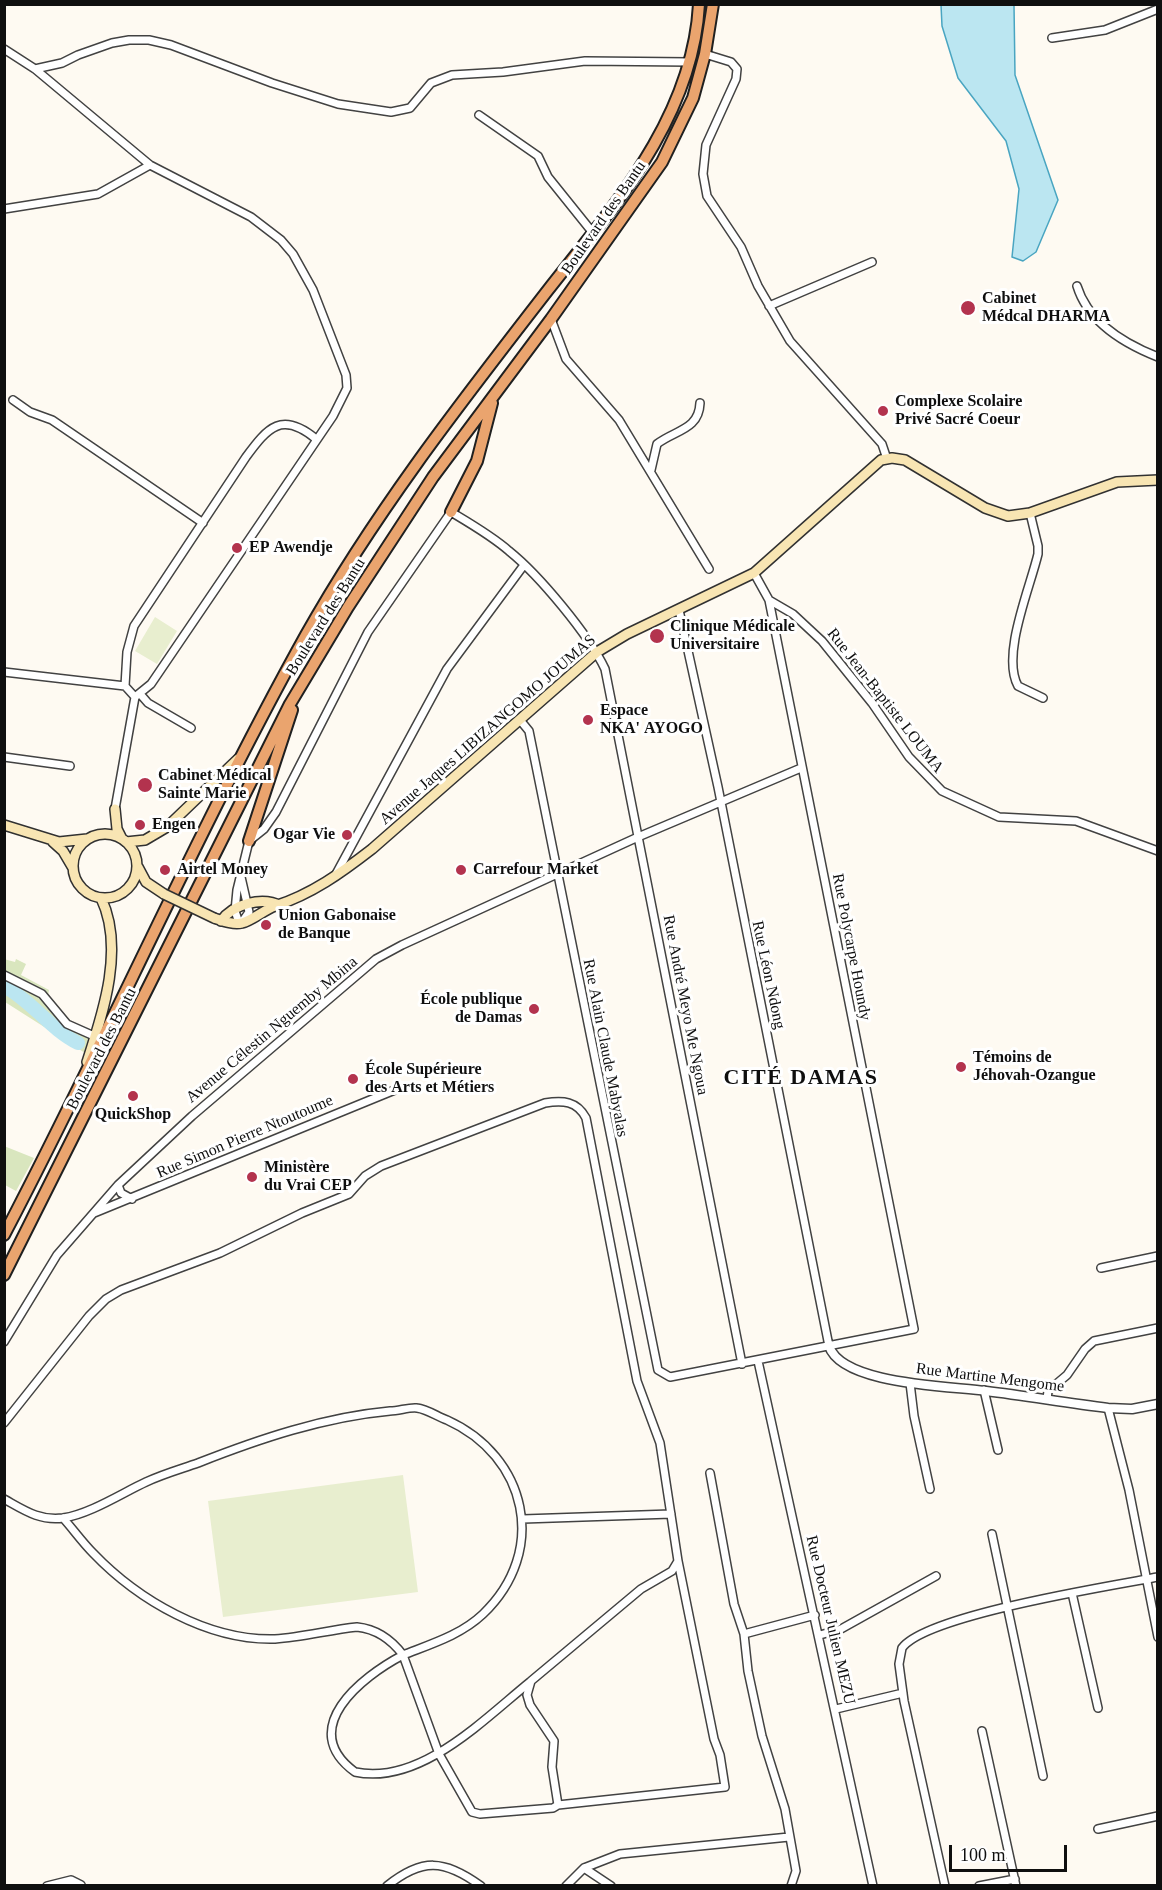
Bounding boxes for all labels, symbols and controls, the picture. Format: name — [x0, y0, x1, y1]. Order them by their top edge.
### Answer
street label: Boulevard des Bantu — [558, 158, 650, 278]
place label: Cabinet Médcal DHARMA — [982, 289, 1110, 327]
marker: Cabinet Médcal DHARMA — [959, 299, 977, 317]
place label: Complexe Scolaire Privé Sacré Coeur — [895, 392, 1022, 430]
marker: Complexe Scolaire Privé Sacré Coeur — [876, 404, 890, 418]
place label: EP Awendje — [249, 538, 333, 558]
marker: EP Awendje — [230, 541, 244, 555]
street label: Boulevard des Bantu — [282, 555, 370, 679]
place label: Clinique Médicale Universitaire — [670, 617, 795, 655]
street label: Rue Jean-Baptiste LOUMA — [822, 625, 948, 777]
marker: Clinique Médicale Universitaire — [648, 627, 666, 645]
street label: Avenue Jaques LIBIZANGOMO JOUMAS — [376, 631, 600, 829]
place label: Espace NKA' AYOGO — [600, 701, 703, 739]
marker: Espace NKA' AYOGO — [581, 713, 595, 727]
place label: Cabinet Médical Sainte Marie — [158, 766, 271, 804]
marker: Cabinet Médical Sainte Marie — [136, 776, 154, 794]
place label: Engen — [152, 815, 196, 835]
marker: Engen — [133, 818, 147, 832]
place label: Ogar Vie — [273, 825, 335, 845]
marker: Ogar Vie — [340, 828, 354, 842]
place label: Airtel Money — [177, 860, 268, 880]
place label: Carrefour Market — [473, 860, 598, 880]
marker: Airtel Money — [158, 863, 172, 877]
marker: Carrefour Market — [454, 863, 468, 877]
street label: Rue Polycarpe Houndy — [827, 872, 875, 1022]
place label: Union Gabonaise de Banque — [278, 906, 396, 944]
street label: Rue André Meyo Me Ngoua — [658, 913, 712, 1097]
marker: Union Gabonaise de Banque — [259, 918, 273, 932]
street label: Rue Léon Ndong — [747, 919, 789, 1031]
street label: Avenue Célestin Nguemby Mbina — [182, 953, 362, 1107]
street label: Rue Alain Claude Mabyalas — [578, 957, 632, 1139]
street label: Boulevard des Bantu — [63, 985, 141, 1113]
place label: École publique de Damas — [420, 990, 522, 1028]
marker: École publique de Damas — [527, 1002, 541, 1016]
place label: Témoins de Jéhovah-Ozangue — [973, 1048, 1096, 1086]
place label: École Supérieure des Arts et Métiers — [365, 1060, 494, 1098]
marker: Témoins de Jéhovah-Ozangue — [954, 1060, 968, 1074]
district label: CITÉ DAMAS — [724, 1065, 878, 1091]
marker: École Supérieure des Arts et Métiers — [346, 1072, 360, 1086]
marker: QuickShop — [126, 1089, 140, 1103]
street label: Rue Simon Pierre Ntoutoume — [154, 1091, 336, 1183]
place label: QuickShop — [95, 1105, 171, 1125]
place label: Ministère du Vrai CEP — [264, 1158, 352, 1196]
marker: Ministère du Vrai CEP — [245, 1170, 259, 1184]
street label: Rue Martine Mengome — [915, 1359, 1065, 1397]
street label: Rue Docteur Julien MEZU — [801, 1534, 859, 1706]
scale bar — [952, 1833, 1070, 1871]
text: 100 m — [960, 1845, 1006, 1865]

